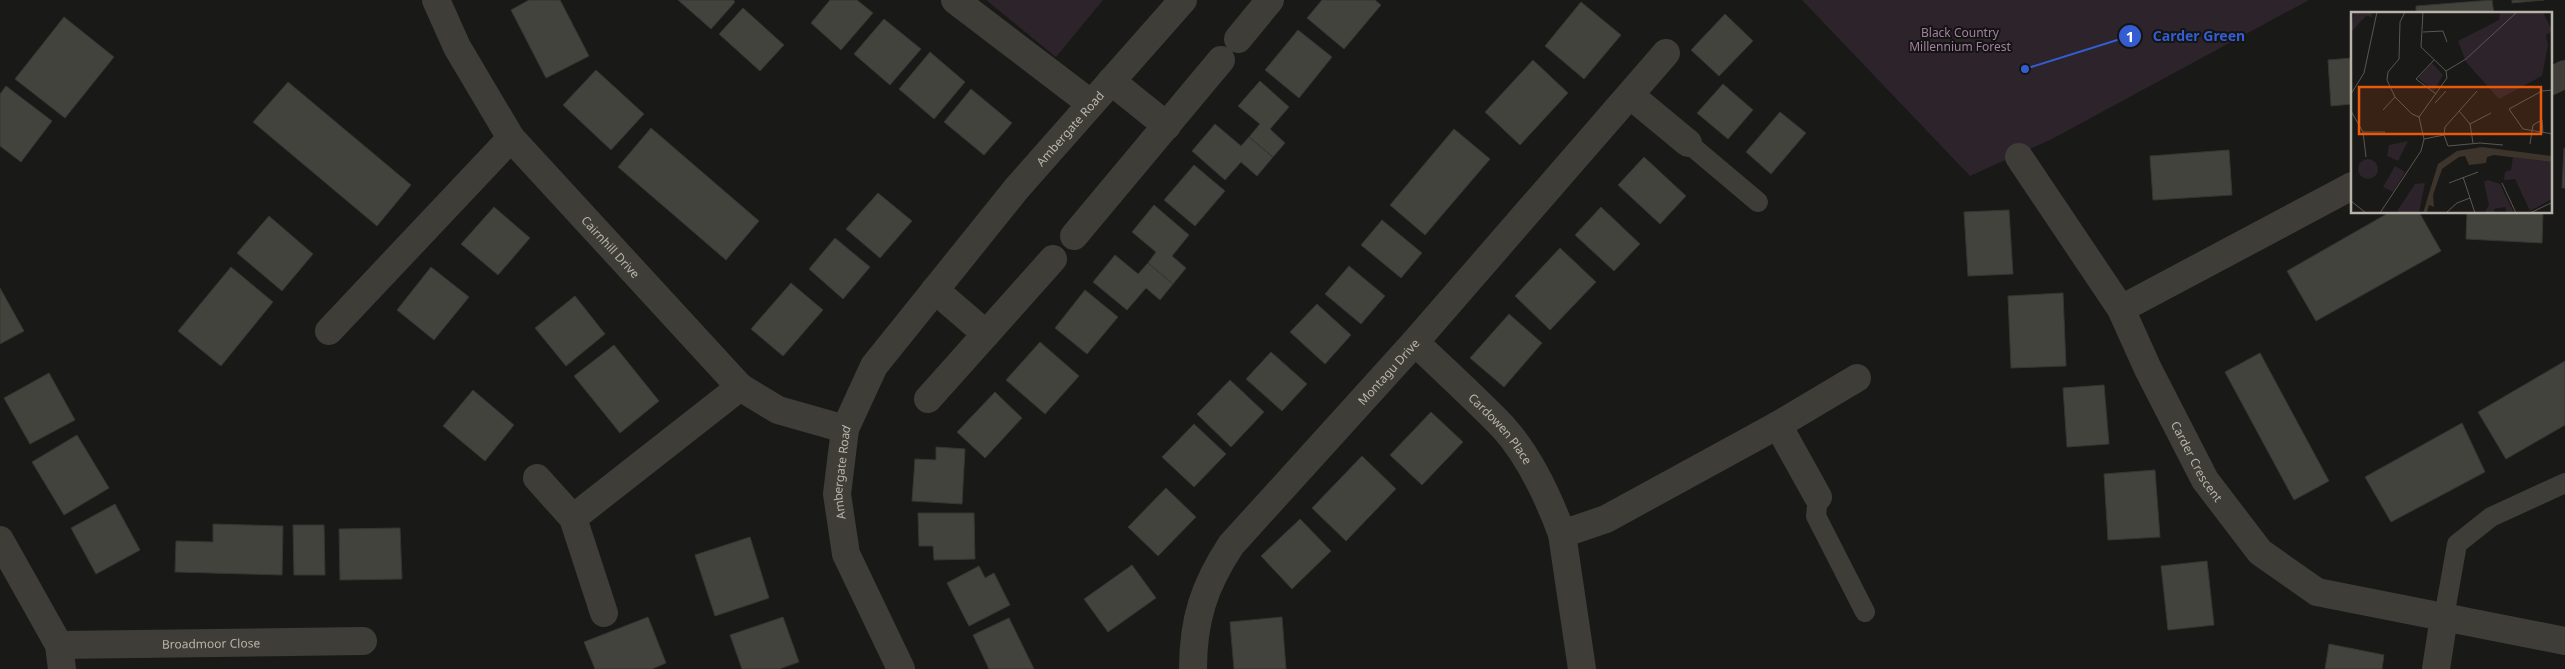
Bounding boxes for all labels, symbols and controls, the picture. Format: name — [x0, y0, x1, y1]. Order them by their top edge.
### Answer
inset map — [2351, 12, 2552, 214]
callout: Carder Green — [2118, 22, 2255, 51]
park label: Black Country Millennium Forest — [1909, 24, 2012, 55]
text: 1 — [2126, 26, 2134, 46]
text: Carder Green — [2153, 26, 2245, 45]
street label: Ambergate Road — [1032, 87, 1108, 170]
street label: Cairnhill Drive — [578, 212, 644, 282]
street label: Montagu Drive — [1354, 334, 1423, 408]
street label: Cardowen Place — [1465, 389, 1537, 468]
street label: Carder Crescent — [2168, 418, 2227, 506]
street label: Ambergate Road — [829, 422, 854, 521]
street label: Broadmoor Close — [162, 634, 260, 652]

